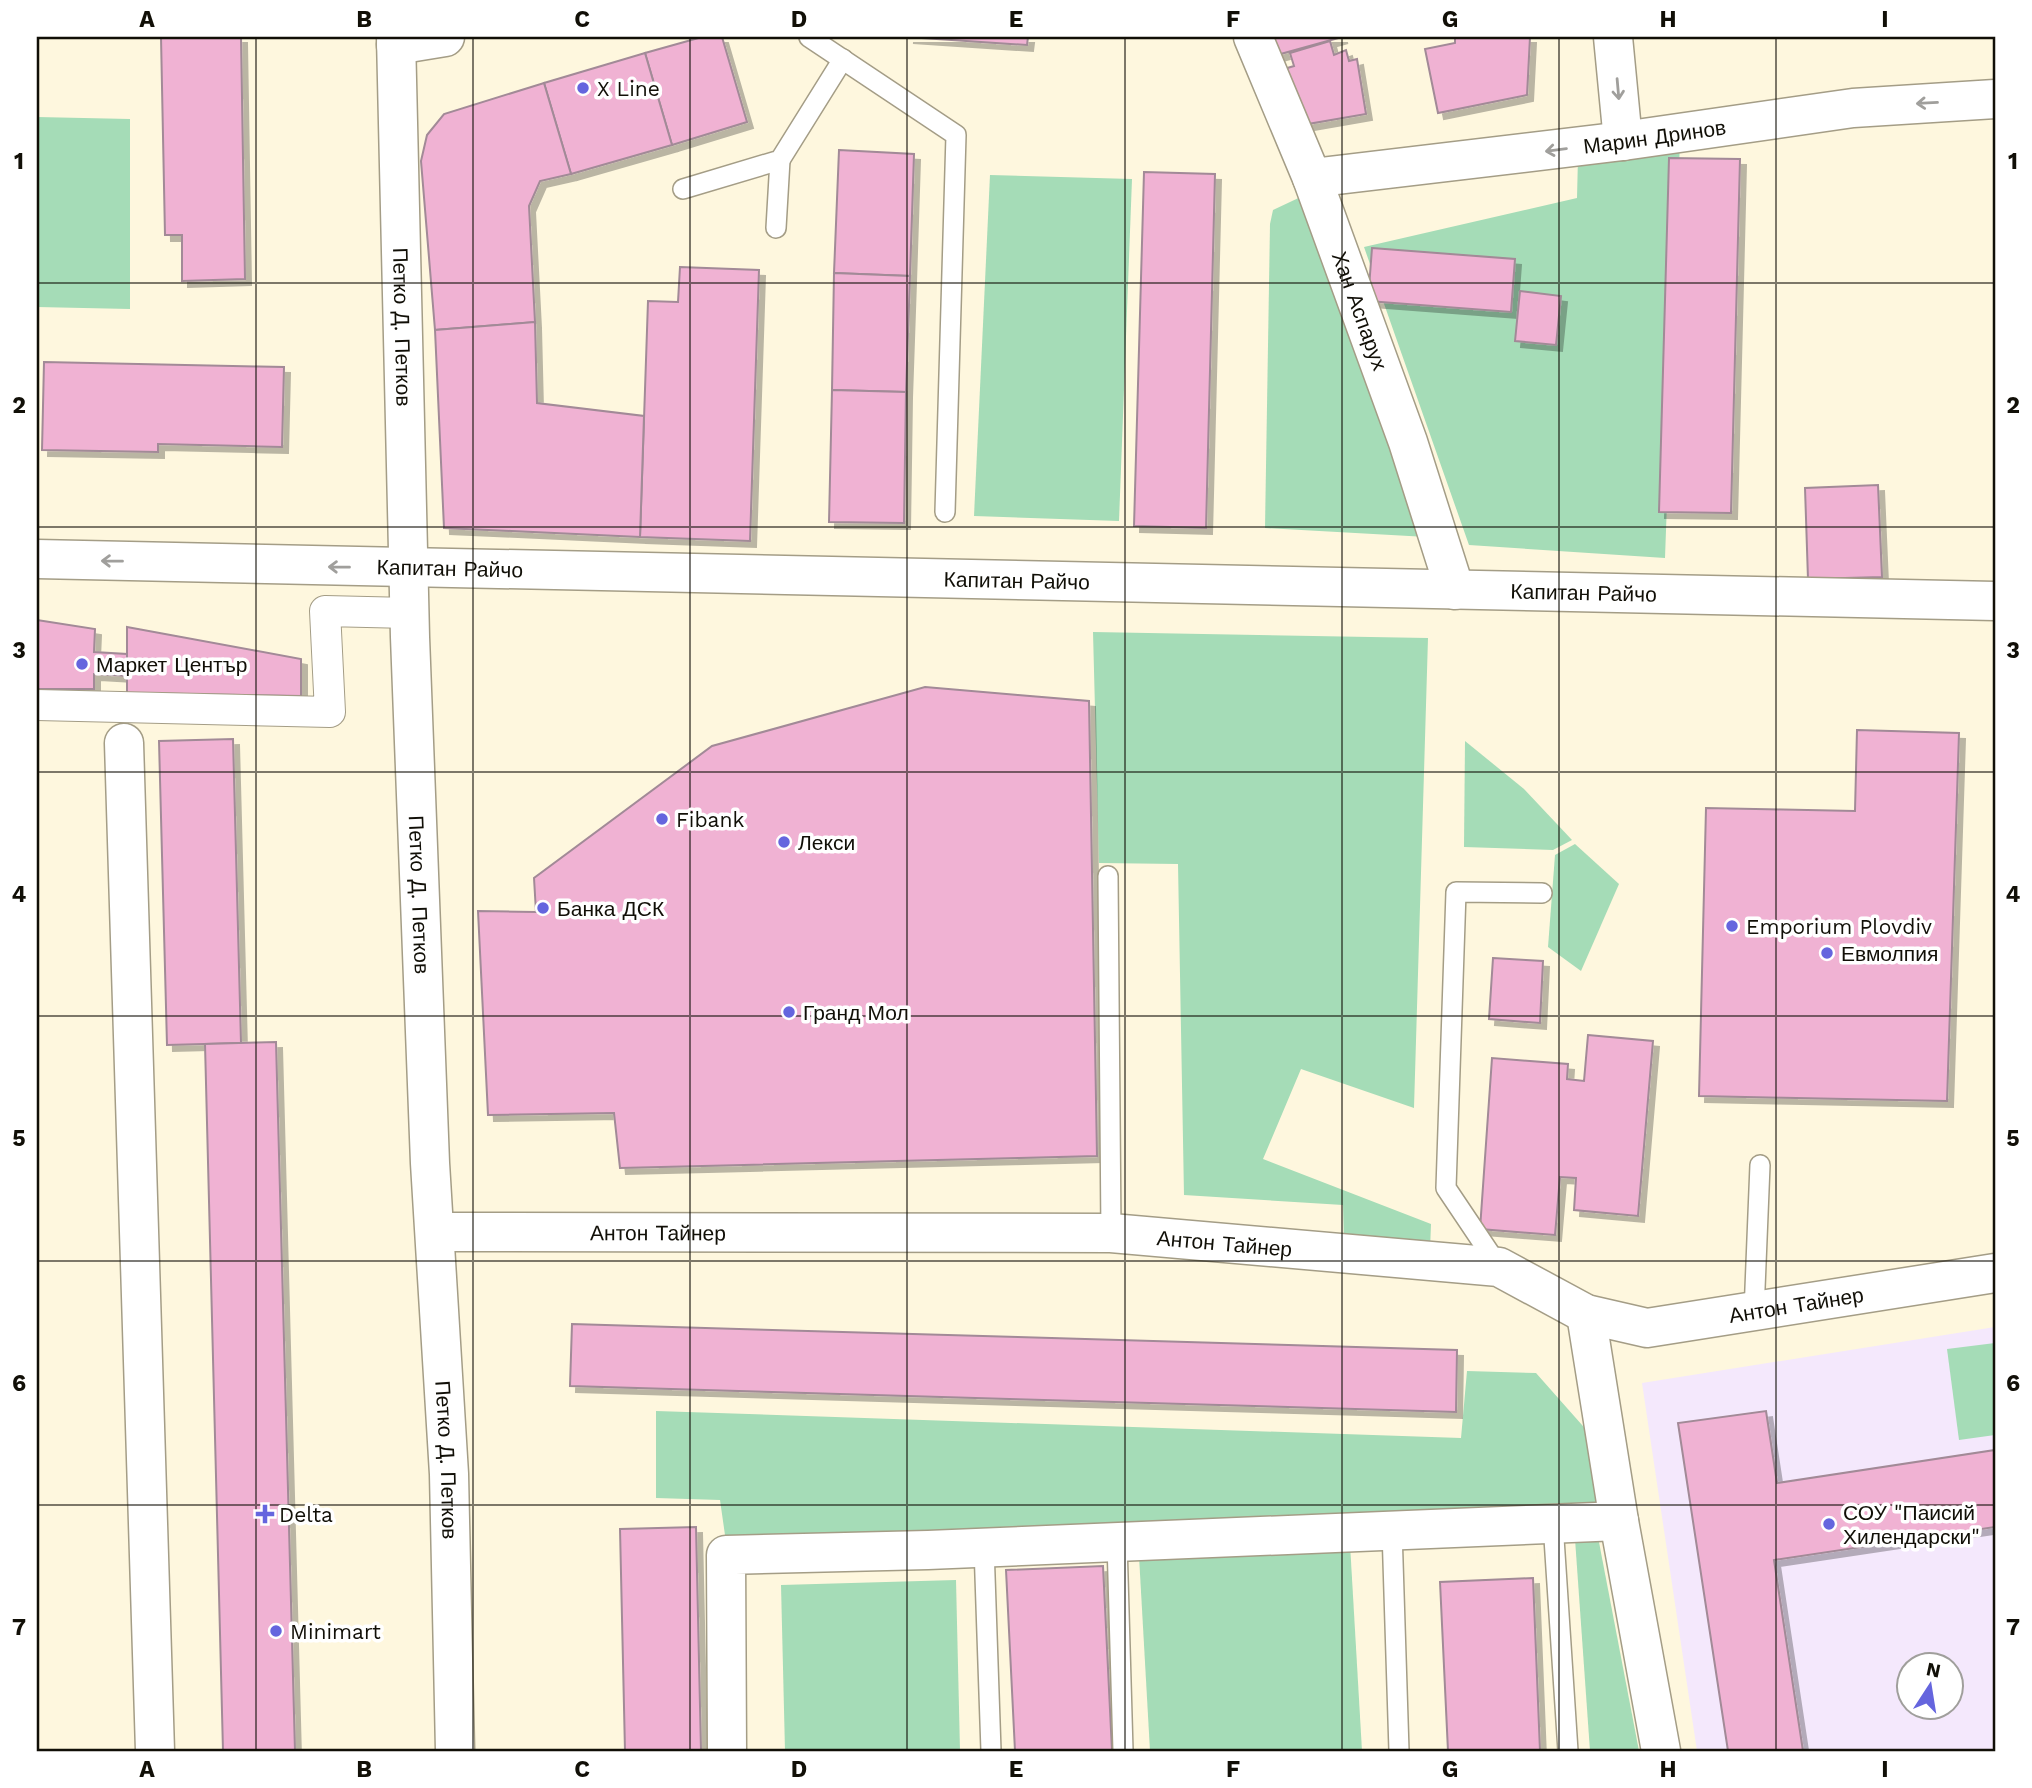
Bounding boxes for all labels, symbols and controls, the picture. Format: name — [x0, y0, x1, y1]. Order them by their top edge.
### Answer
text: A — [139, 6, 155, 33]
text: B — [356, 6, 372, 33]
text: C — [574, 6, 590, 33]
text: D — [791, 6, 807, 33]
text: E — [1009, 6, 1023, 33]
text: F — [1226, 6, 1240, 33]
text: G — [1442, 6, 1458, 33]
text: H — [1659, 6, 1677, 33]
text: I — [1881, 6, 1889, 33]
place label: X Line — [597, 76, 660, 101]
one-way arrow — [1612, 77, 1625, 100]
marker: X Line — [575, 80, 591, 96]
one-way arrow — [1916, 97, 1939, 110]
street label: Марин Дринов — [1582, 114, 1727, 158]
one-way arrow — [1545, 143, 1568, 156]
text: 1 — [14, 148, 24, 175]
text: 1 — [2008, 148, 2018, 175]
street label: Петко Д. Петков — [388, 247, 417, 407]
street label: Хан Аспарух — [1327, 248, 1393, 374]
text: 2 — [12, 392, 26, 419]
text: 2 — [2006, 392, 2020, 419]
street label: Капитан Райчо — [377, 554, 523, 582]
one-way arrow — [101, 555, 124, 568]
one-way arrow — [328, 560, 351, 574]
street label: Капитан Райчо — [943, 566, 1090, 594]
street label: Капитан Райчо — [1510, 578, 1657, 606]
text: 3 — [12, 637, 26, 664]
text: 3 — [2006, 637, 2020, 664]
place label: Маркет Център — [96, 652, 248, 677]
marker: Маркет Център — [74, 656, 90, 672]
place label: Fibank — [676, 807, 744, 832]
marker: Fibank — [654, 811, 670, 827]
street label: Петко Д. Петков — [404, 815, 435, 975]
place label: Лекси — [798, 830, 855, 855]
marker: Лекси — [776, 834, 792, 850]
text: 4 — [12, 881, 27, 908]
text: 4 — [2006, 881, 2021, 908]
place label: Банка ДСК — [557, 896, 665, 921]
marker: Банка ДСК — [535, 900, 551, 916]
place label: Emporium Plovdiv — [1746, 914, 1932, 939]
marker: Emporium Plovdiv — [1724, 918, 1740, 934]
place label: Евмолпия — [1841, 941, 1938, 966]
marker: Евмолпия — [1819, 945, 1835, 961]
place label: Гранд Мол — [803, 1000, 909, 1025]
marker: Гранд Мол — [781, 1004, 797, 1020]
text: 5 — [12, 1125, 26, 1152]
text: 5 — [2006, 1125, 2020, 1152]
street label: Антон Тайнер — [590, 1220, 726, 1245]
street label: Антон Тайнер — [1156, 1225, 1293, 1261]
street label: Антон Тайнер — [1727, 1281, 1865, 1327]
text: 6 — [12, 1370, 26, 1397]
text: 6 — [2006, 1370, 2020, 1397]
street label: Петко Д. Петков — [431, 1380, 463, 1540]
place label: СОУ "Паисий Хилендарски" — [1843, 1500, 1980, 1549]
place label: Delta — [279, 1502, 333, 1527]
marker: Delta — [257, 1506, 273, 1522]
marker: СОУ "Паисий Хилендарски" — [1821, 1516, 1837, 1532]
text: 7 — [12, 1614, 26, 1641]
text: 7 — [2006, 1614, 2020, 1641]
place label: Minimart — [290, 1619, 381, 1644]
marker: Minimart — [268, 1623, 284, 1639]
north arrow — [1896, 1652, 1966, 1722]
text: N — [1924, 1657, 1943, 1683]
text: A — [139, 1756, 155, 1783]
text: B — [356, 1756, 372, 1783]
text: C — [574, 1756, 590, 1783]
text: D — [791, 1756, 807, 1783]
text: E — [1009, 1756, 1023, 1783]
text: F — [1226, 1756, 1240, 1783]
text: G — [1442, 1756, 1458, 1783]
text: H — [1659, 1756, 1677, 1783]
text: I — [1881, 1756, 1889, 1783]

